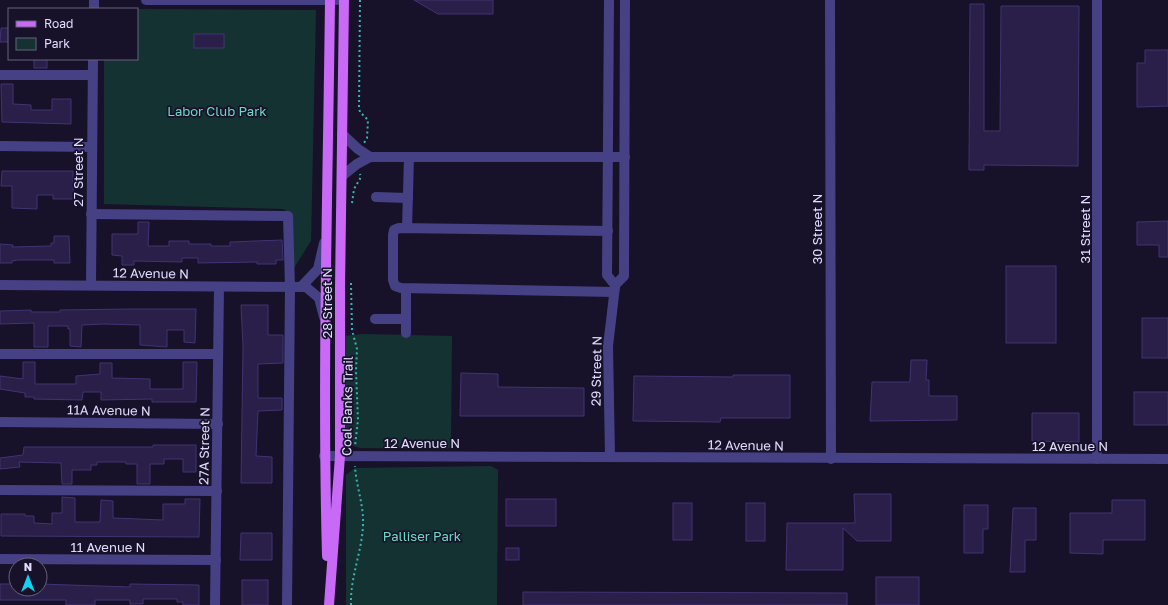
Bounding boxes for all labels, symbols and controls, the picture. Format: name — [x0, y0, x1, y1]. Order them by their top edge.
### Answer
legend — [8, 8, 138, 60]
text: Road — [44, 16, 73, 31]
text: Park — [44, 36, 70, 51]
park label: Labor Club Park — [167, 103, 267, 119]
street label: 27 Street N — [70, 137, 86, 207]
street label: 30 Street N — [809, 194, 825, 264]
street label: 31 Street N — [1077, 195, 1093, 263]
street label: 12 Avenue N — [113, 264, 189, 282]
street label: 28 Street N — [319, 268, 335, 338]
street label: 29 Street N — [587, 336, 605, 406]
street label: Coal Banks Trail — [338, 356, 356, 456]
street label: 11A Avenue N — [67, 401, 151, 419]
street label: 27A Street N — [195, 407, 213, 485]
street label: 12 Avenue N — [384, 435, 460, 451]
street label: 12 Avenue N — [708, 436, 784, 454]
street label: 12 Avenue N — [1032, 438, 1108, 454]
park label: Palliser Park — [383, 528, 462, 544]
street label: 11 Avenue N — [71, 539, 145, 555]
north arrow — [8, 557, 48, 597]
text: N — [24, 560, 32, 573]

